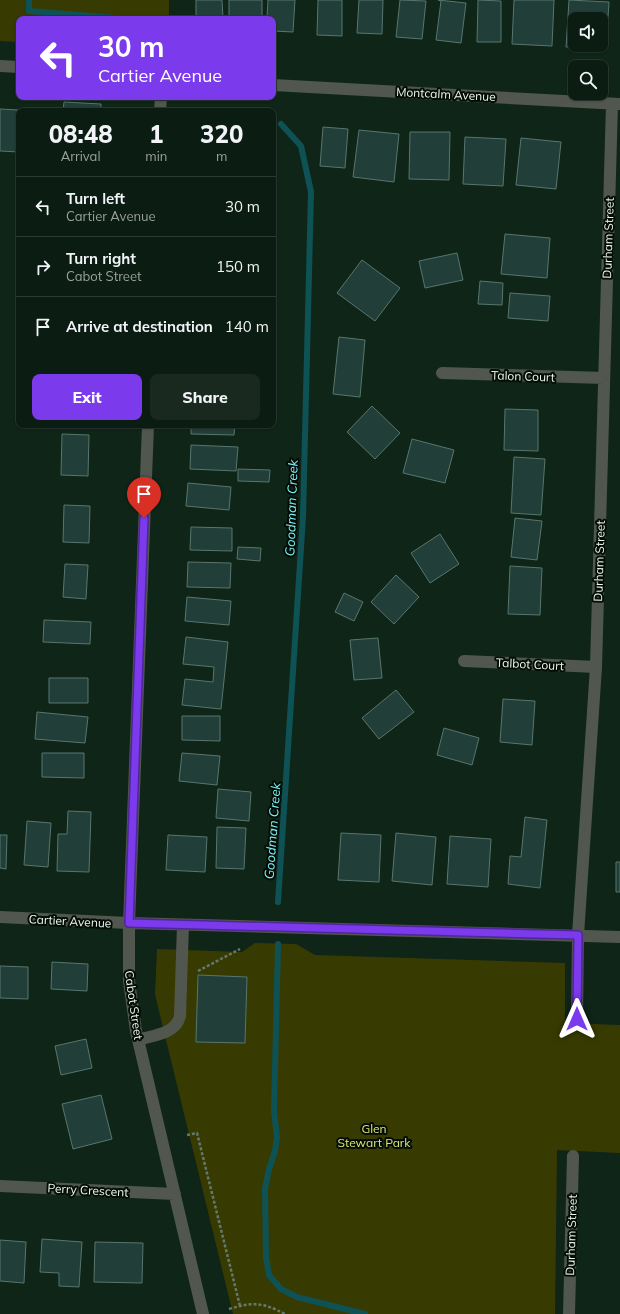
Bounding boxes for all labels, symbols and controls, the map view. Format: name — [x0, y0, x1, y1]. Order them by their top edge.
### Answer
map controls — [568, 12, 608, 100]
button: sound — [568, 12, 608, 52]
text: 30 m — [98, 29, 164, 64]
icon: left — [32, 32, 84, 84]
button: search — [568, 60, 608, 100]
text: Cartier Avenue — [98, 64, 222, 87]
street label: Montcalm Avenue — [396, 84, 496, 104]
text: 08:48 — [49, 119, 113, 149]
text: 1 — [149, 119, 164, 149]
text: 320 — [200, 119, 243, 149]
text: Arrival — [61, 148, 101, 164]
text: min — [145, 148, 167, 164]
text: m — [216, 148, 227, 164]
text: Turn left — [66, 189, 125, 208]
icon: left — [32, 196, 54, 218]
text: 30 m — [225, 197, 260, 216]
street label: Durham Street — [599, 197, 617, 279]
text: Cartier Avenue — [66, 208, 156, 224]
text: Turn right — [66, 249, 136, 268]
icon: right — [32, 256, 54, 278]
text: 150 m — [216, 257, 260, 276]
text: Cabot Street — [66, 268, 142, 284]
icon: arrive — [32, 316, 54, 338]
text: Arrive at destination — [66, 317, 213, 336]
text: 140 m — [225, 317, 269, 336]
street label: Talon Court — [491, 367, 555, 385]
button: Exit — [32, 374, 142, 420]
button: Share — [150, 374, 260, 420]
water label: Goodman Creek — [281, 459, 301, 557]
pin — [127, 477, 161, 518]
icon: arrive — [133, 483, 155, 505]
street label: Durham Street — [590, 520, 608, 602]
street label: Talbot Court — [496, 655, 564, 673]
water label: Goodman Creek — [261, 782, 283, 880]
street label: Cartier Avenue — [28, 911, 112, 931]
street label: Cabot Street — [122, 969, 146, 1041]
position arrow — [556, 998, 598, 1040]
park label: Glen Stewart Park — [338, 1121, 411, 1150]
street label: Perry Crescent — [47, 1180, 129, 1200]
street label: Durham Street — [562, 1194, 580, 1276]

